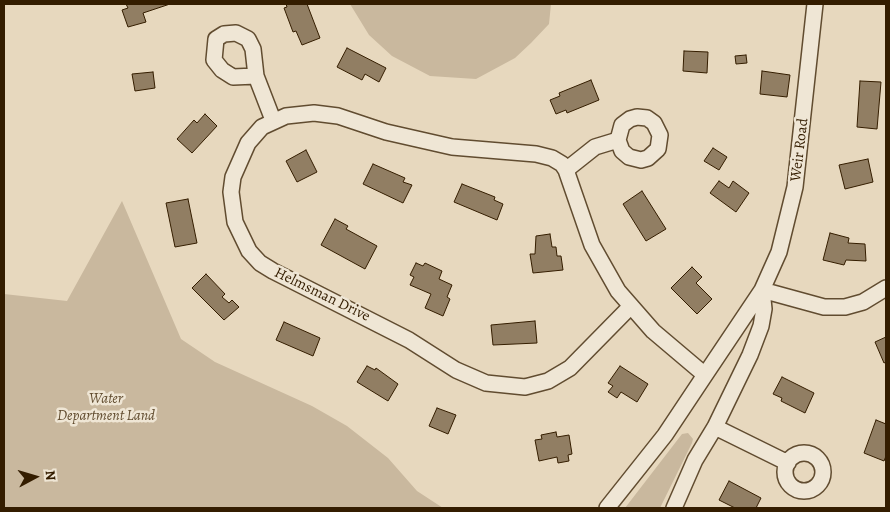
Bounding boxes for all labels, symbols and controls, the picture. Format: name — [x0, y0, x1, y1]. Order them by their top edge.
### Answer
street label: Weir Road — [787, 117, 813, 183]
street label: Helmsman Drive — [271, 264, 373, 326]
park label: Water Department Land — [57, 390, 155, 425]
north arrow — [10, 452, 60, 502]
text: N — [40, 469, 60, 481]

